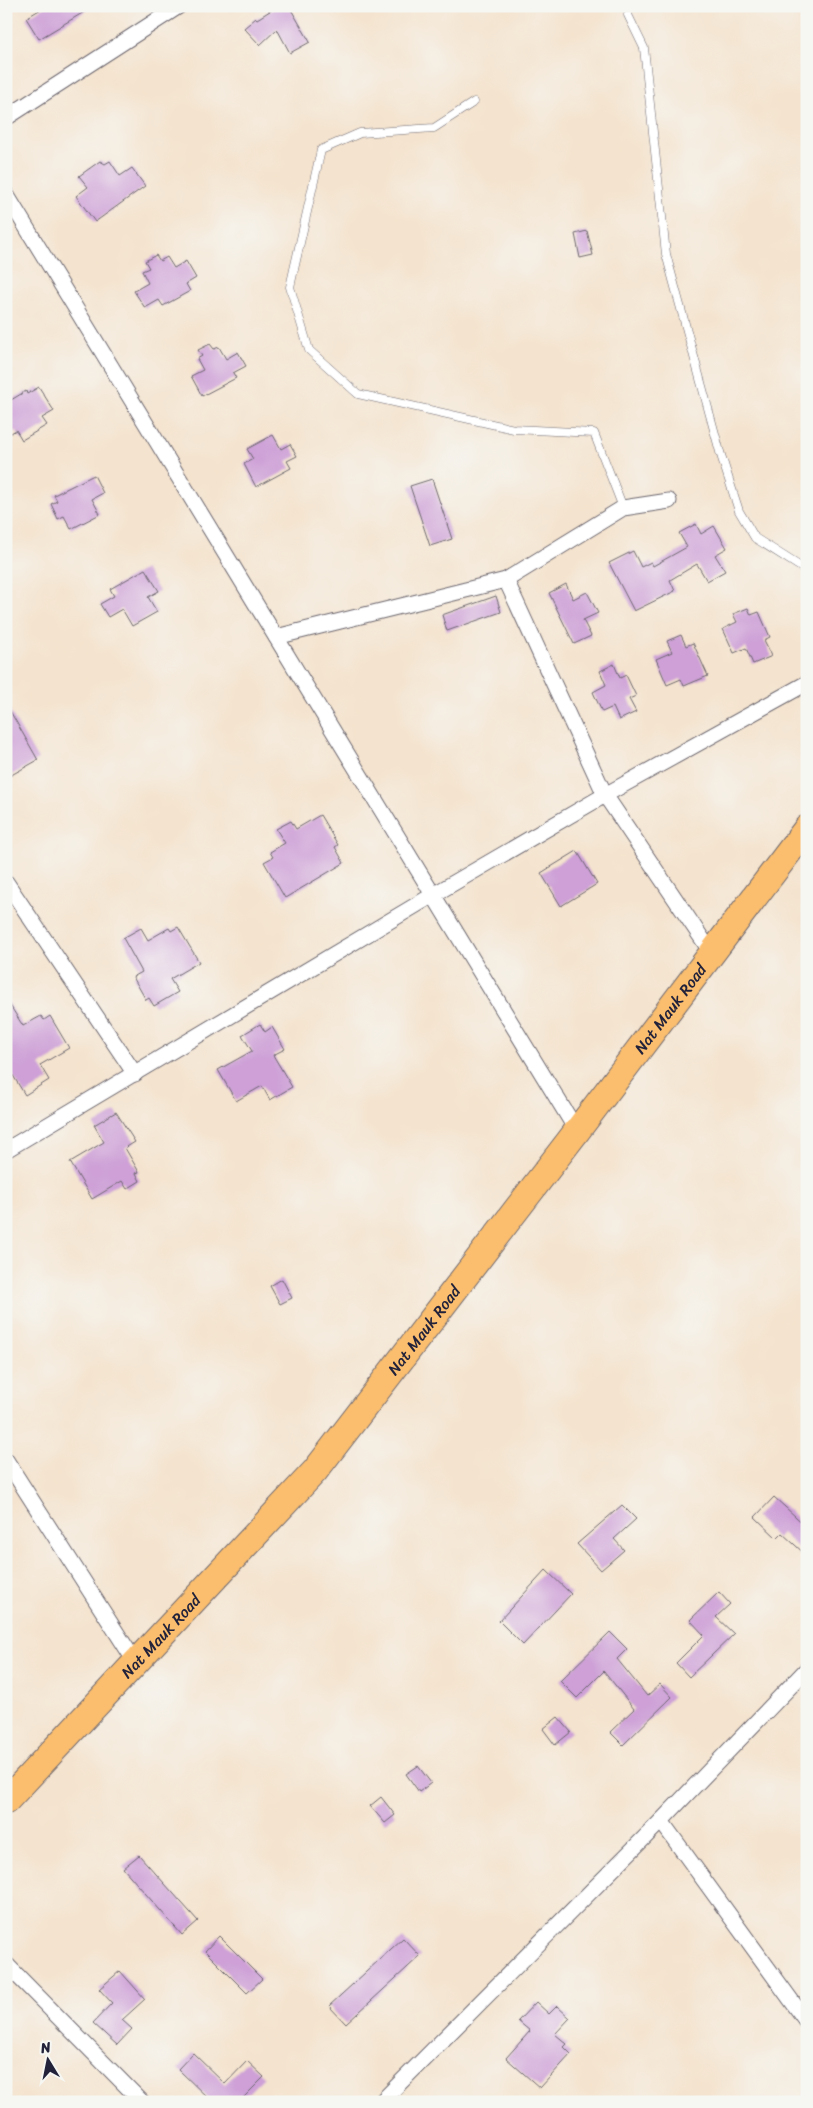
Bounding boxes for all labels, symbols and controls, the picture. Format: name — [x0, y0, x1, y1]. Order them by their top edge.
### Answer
street label: Nat Mauk Road — [626, 956, 715, 1060]
street label: Nat Mauk Road — [379, 1277, 469, 1381]
street label: Nat Mauk Road — [113, 1586, 209, 1685]
text: N — [38, 2034, 53, 2061]
north arrow — [22, 2036, 72, 2086]

